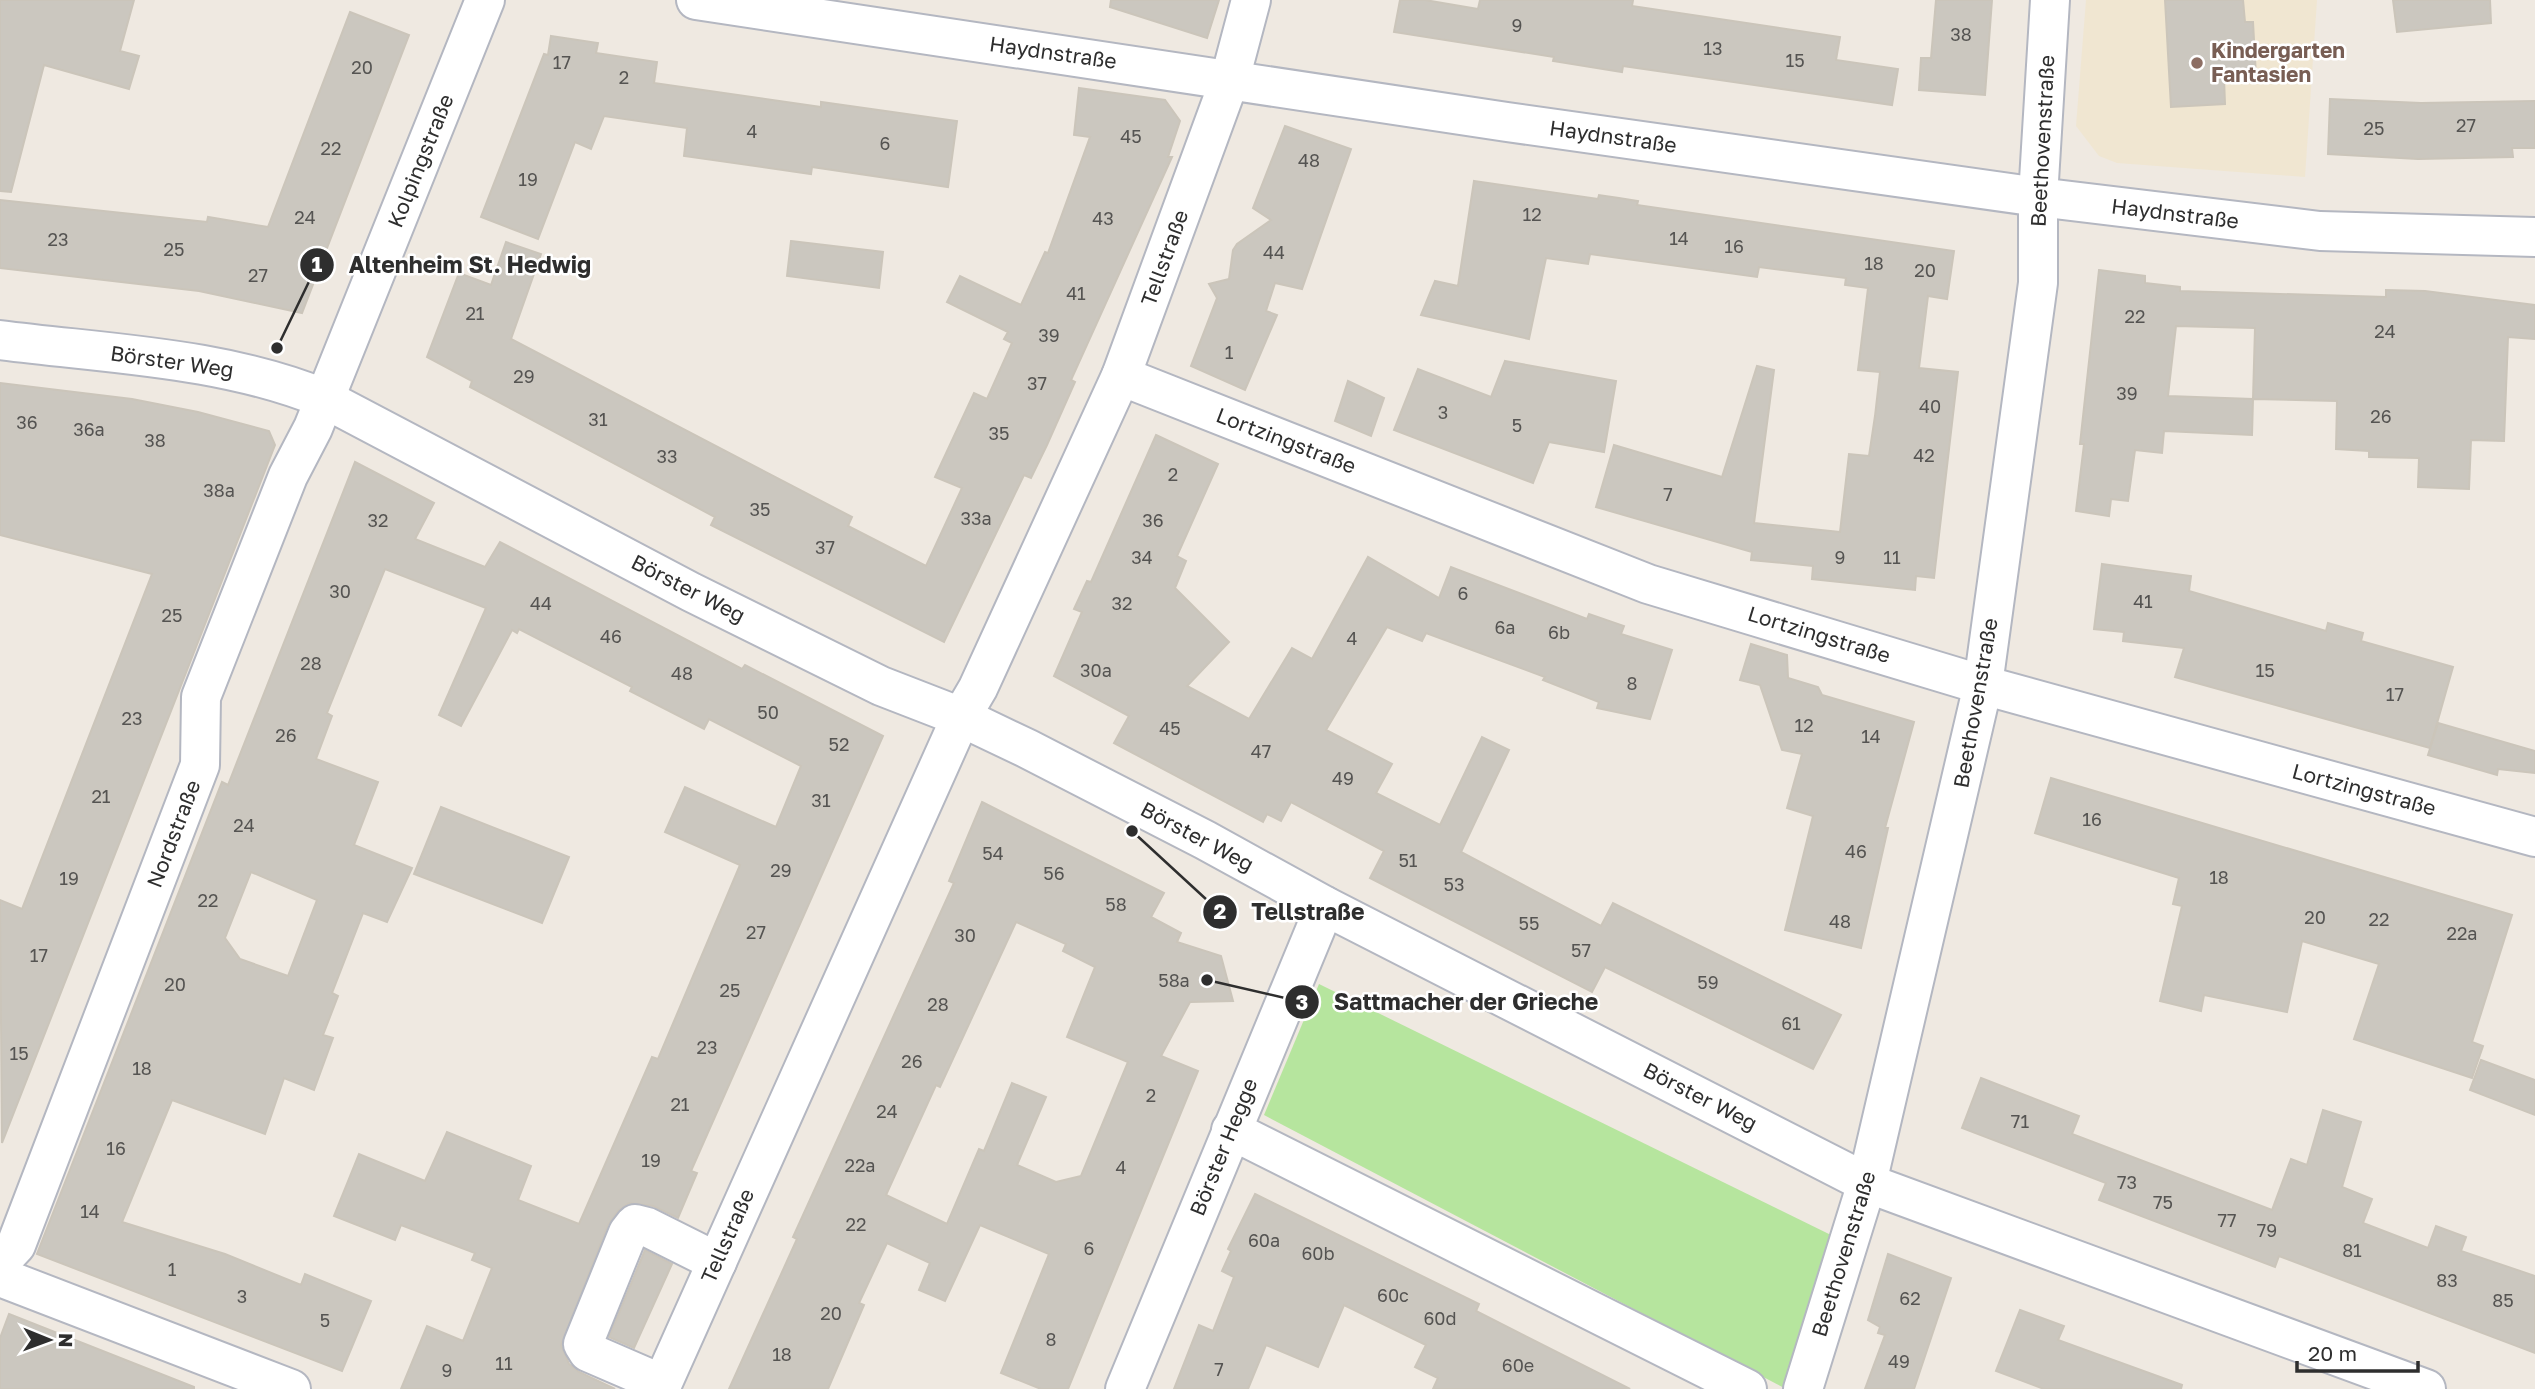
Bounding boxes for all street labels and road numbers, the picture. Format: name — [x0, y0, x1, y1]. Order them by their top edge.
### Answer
street label: Haydnstraße — [988, 30, 1118, 74]
street label: Beethovenstraße — [2025, 54, 2059, 228]
street label: Kolpingstraße — [382, 90, 459, 231]
street label: Haydnstraße — [1548, 114, 1678, 158]
street label: Haydnstraße — [2110, 192, 2240, 234]
street label: Tellstraße — [1135, 206, 1193, 309]
street label: Börster Weg — [109, 339, 236, 383]
street label: Lortzingstraße — [1213, 401, 1360, 479]
street label: Börster Weg — [627, 548, 750, 628]
street label: Lortzingstraße — [1745, 600, 1894, 668]
street label: Beethovenstraße — [1947, 616, 2003, 790]
street label: Lortzingstraße — [2290, 757, 2439, 821]
street label: Nordstraße — [141, 776, 205, 891]
street label: Börster Weg — [1136, 795, 1259, 877]
street label: Börster Weg — [1639, 1056, 1762, 1136]
street label: Börster Hegge — [1184, 1074, 1263, 1219]
street label: Beethovenstraße — [1805, 1168, 1881, 1340]
street label: Tellstraße — [695, 1184, 759, 1287]

